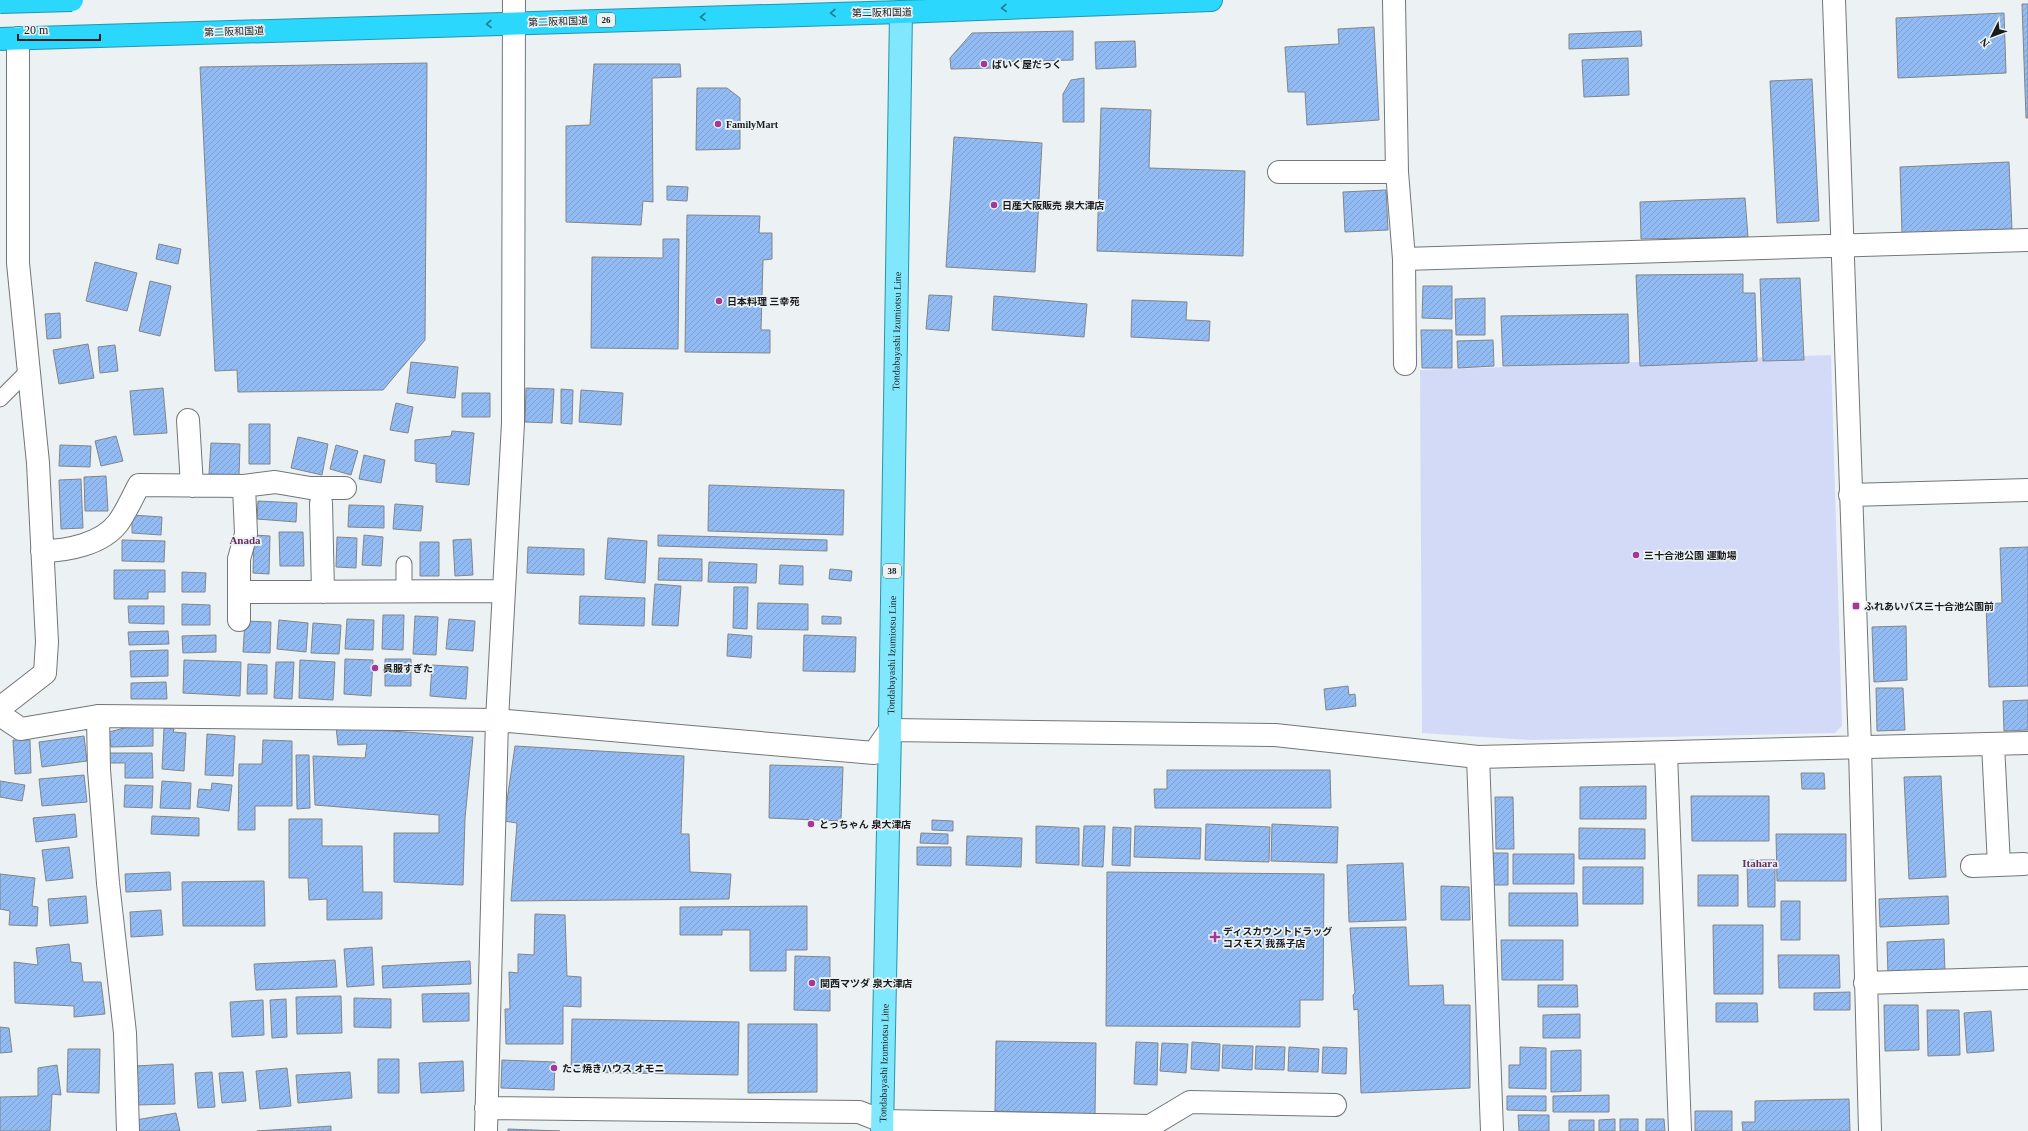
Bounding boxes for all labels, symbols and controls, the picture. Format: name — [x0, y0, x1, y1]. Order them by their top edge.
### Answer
one-way arrow — [1001, 3, 1007, 12]
street label: 第二阪和国道 — [852, 6, 912, 19]
one-way arrow — [830, 9, 836, 17]
road number: 26 — [597, 13, 615, 27]
one-way arrow — [700, 13, 706, 21]
street label: 第二阪和国道 — [528, 15, 588, 28]
scale bar — [18, 16, 100, 42]
north arrow — [1972, 16, 2012, 56]
one-way arrow — [486, 19, 492, 28]
text: 20 m — [24, 23, 49, 37]
street label: 第二阪和国道 — [204, 25, 264, 38]
text: N — [1977, 36, 1992, 50]
marker: ばいく屋だっく — [979, 59, 989, 69]
place label: ばいく屋だっく — [992, 59, 1062, 70]
marker: FamilyMart — [713, 119, 723, 129]
place label: FamilyMart — [726, 119, 779, 130]
marker: 日産大阪販売 泉大津店 — [989, 200, 999, 210]
place label: 日産大阪販売 泉大津店 — [1002, 200, 1105, 211]
street label: Tondabayashi Izumiotsu Line — [890, 271, 903, 391]
marker: 日本料理 三幸苑 — [714, 296, 724, 306]
place label: 日本料理 三幸苑 — [727, 296, 800, 307]
district label: Anada — [229, 534, 261, 546]
marker: 三十合池公園 運動場 — [1631, 550, 1641, 560]
place label: 三十合池公園 運動場 — [1644, 550, 1737, 561]
road number: 38 — [883, 564, 901, 578]
street label: Tondabayashi Izumiotsu Line — [885, 595, 898, 715]
marker: ふれあいバス三十合池公園前 — [1851, 601, 1861, 611]
place label: ふれあいバス三十合池公園前 — [1864, 601, 1994, 612]
marker: 呉服すぎた — [370, 663, 380, 673]
place label: 呉服すぎた — [383, 663, 433, 674]
marker: とっちゃん 泉大津店 — [806, 819, 816, 829]
place label: とっちゃん 泉大津店 — [819, 819, 911, 830]
district label: Itahara — [1742, 857, 1778, 869]
place label: ディスカウントドラッグ コスモス 我孫子店 — [1223, 926, 1332, 949]
marker: ディスカウントドラッグ コスモス 我孫子店 — [1210, 932, 1220, 942]
marker: 関西マツダ 泉大津店 — [807, 978, 817, 988]
place label: 関西マツダ 泉大津店 — [820, 978, 913, 989]
street label: Tondabayashi Izumiotsu Line — [877, 1003, 891, 1123]
marker: たこ焼きハウス オモニ — [549, 1063, 559, 1073]
place label: たこ焼きハウス オモニ — [562, 1063, 665, 1074]

